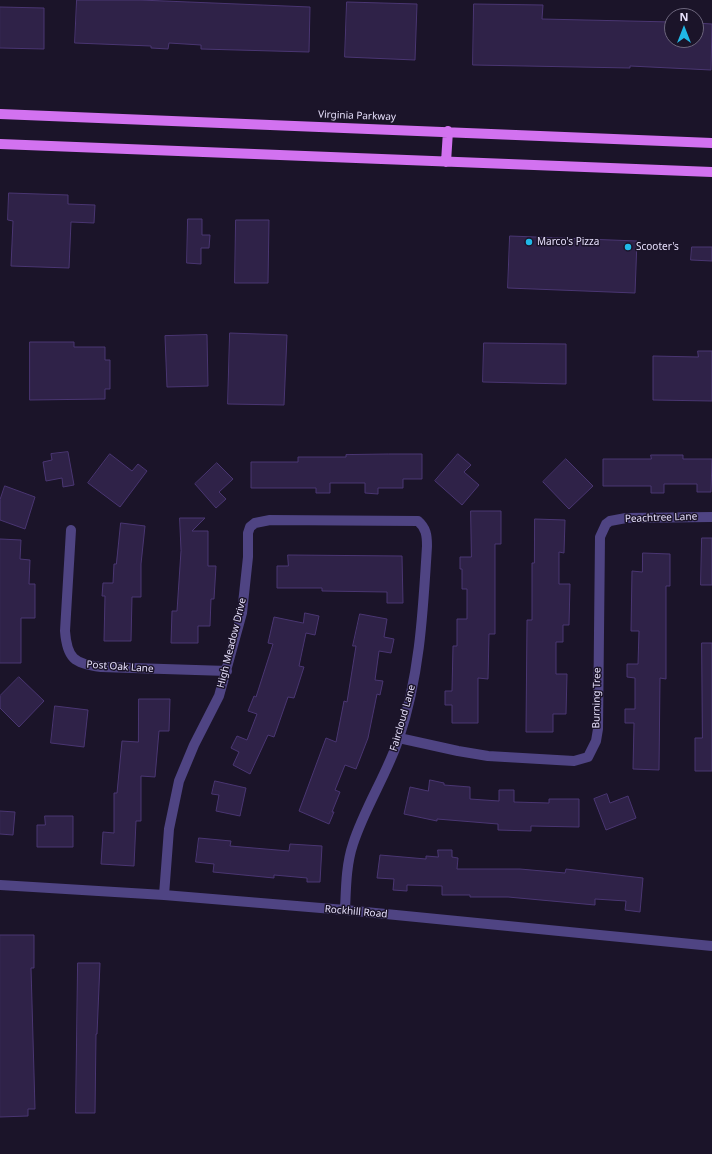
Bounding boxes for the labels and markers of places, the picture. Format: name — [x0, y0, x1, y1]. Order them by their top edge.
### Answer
place label: Marco's Pizza — [537, 236, 599, 248]
marker: Marco's Pizza — [524, 237, 534, 247]
place label: Scooter's — [636, 241, 679, 253]
marker: Scooter's — [623, 242, 633, 252]

